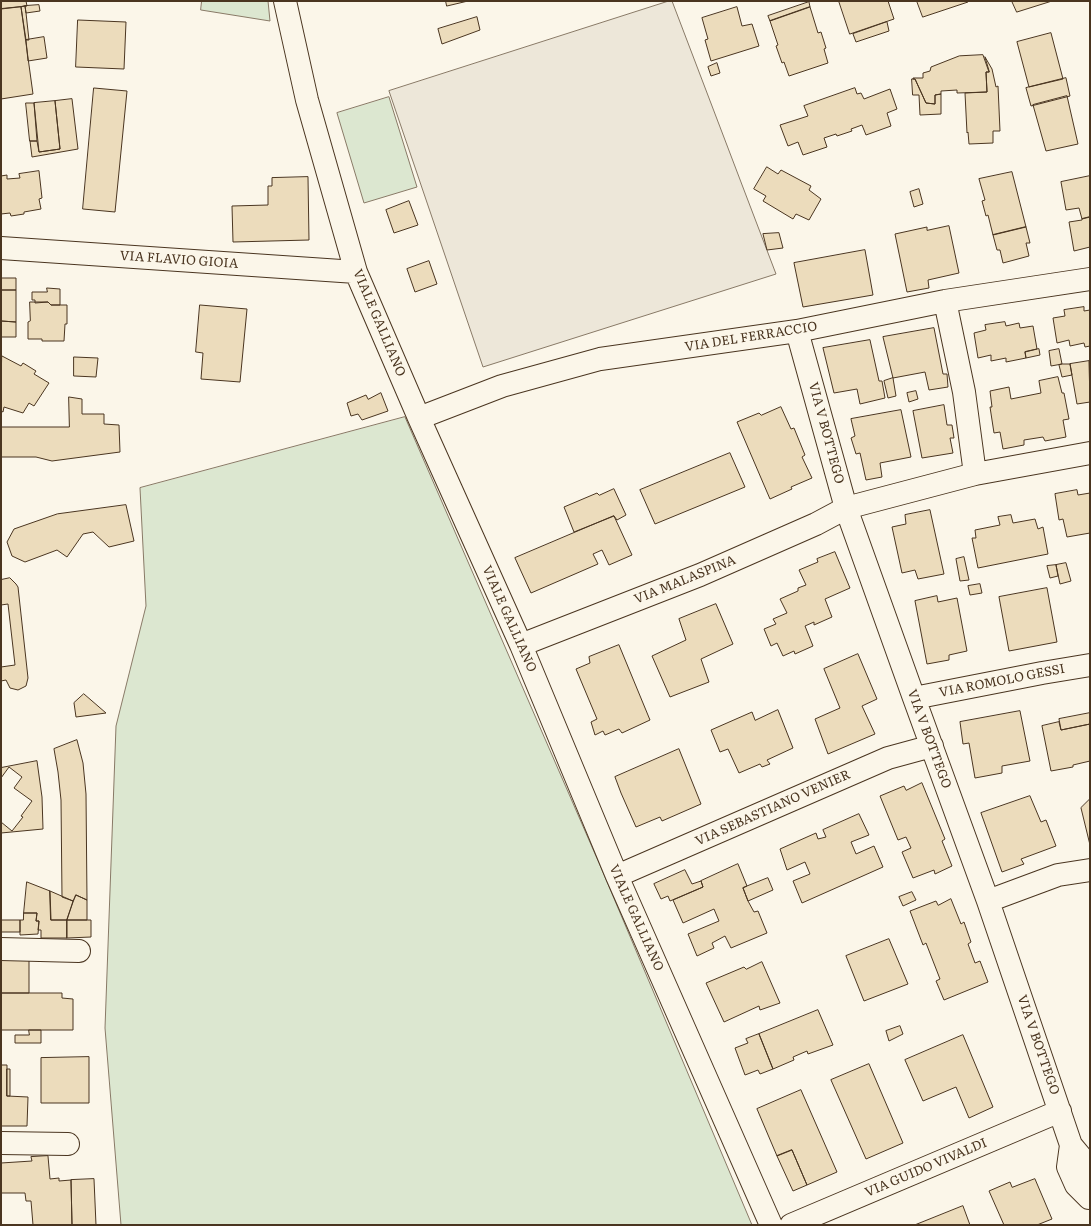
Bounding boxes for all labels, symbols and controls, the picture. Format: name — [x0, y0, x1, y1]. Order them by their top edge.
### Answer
street label: VIA FLAVIO GIOIA — [119, 248, 239, 272]
street label: VIALE GALLIANO — [349, 267, 409, 379]
street label: VIA DEL FERRACCIO — [684, 319, 818, 355]
street label: VIA V BOTTEGO — [805, 381, 847, 485]
street label: VIA MALASPINA — [632, 553, 738, 607]
street label: VIALE GALLIANO — [478, 563, 540, 675]
street label: VIA ROMOLO GESSI — [938, 661, 1066, 701]
street label: VIA V BOTTEGO — [904, 687, 954, 791]
street label: VIA SEBASTIANO VENIER — [693, 767, 853, 849]
street label: VIALE GALLIANO — [605, 862, 667, 974]
street label: VIA V BOTTEGO — [1014, 993, 1062, 1097]
street label: VIA GUIDO VIVALDI — [863, 1135, 989, 1201]

